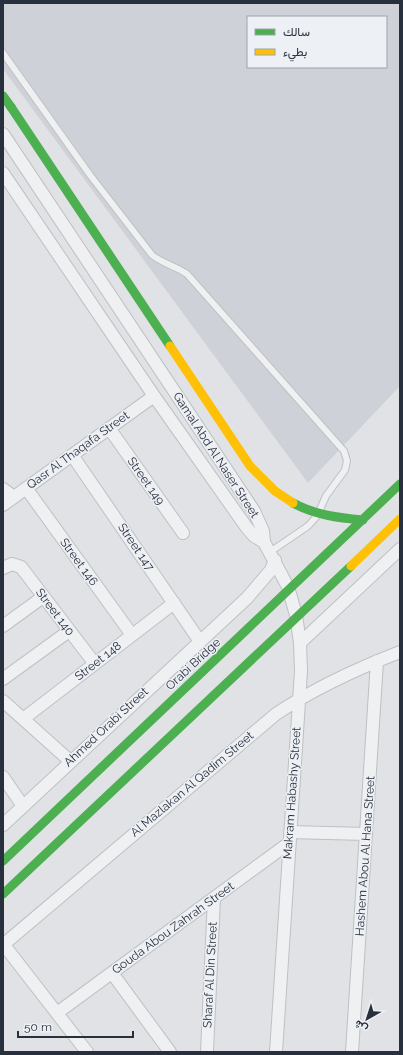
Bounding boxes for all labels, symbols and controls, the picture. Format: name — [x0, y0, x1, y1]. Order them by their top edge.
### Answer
legend — [247, 16, 387, 68]
text: سالك — [283, 25, 310, 39]
text: بطيء — [283, 45, 307, 62]
street label: Gamal Abd Al Naser Street — [170, 390, 262, 520]
street label: Qasr Al Thaqafa Street — [24, 408, 132, 492]
street label: Street 149 — [124, 454, 168, 508]
street label: Street 147 — [115, 521, 157, 574]
street label: Street 146 — [57, 536, 101, 588]
street label: Street 140 — [33, 586, 77, 638]
street label: Orabi Bridge — [163, 635, 223, 693]
street label: Street 148 — [72, 639, 124, 683]
street label: Ahmed Orabi Street — [61, 684, 151, 770]
street label: Makram Habashy Street — [280, 726, 304, 860]
street label: Al Mazlakan Al Qadim Street — [128, 728, 256, 840]
street label: Hashem Abou Al Hana Street — [352, 775, 378, 937]
street label: Gouda Abou Zahrah Street — [109, 879, 237, 977]
street label: Sharaf Al Din Street — [200, 921, 220, 1029]
north arrow — [347, 999, 387, 1039]
scale bar — [18, 1013, 133, 1039]
text: ش — [352, 1017, 370, 1036]
text: 50 m — [24, 1020, 52, 1034]

